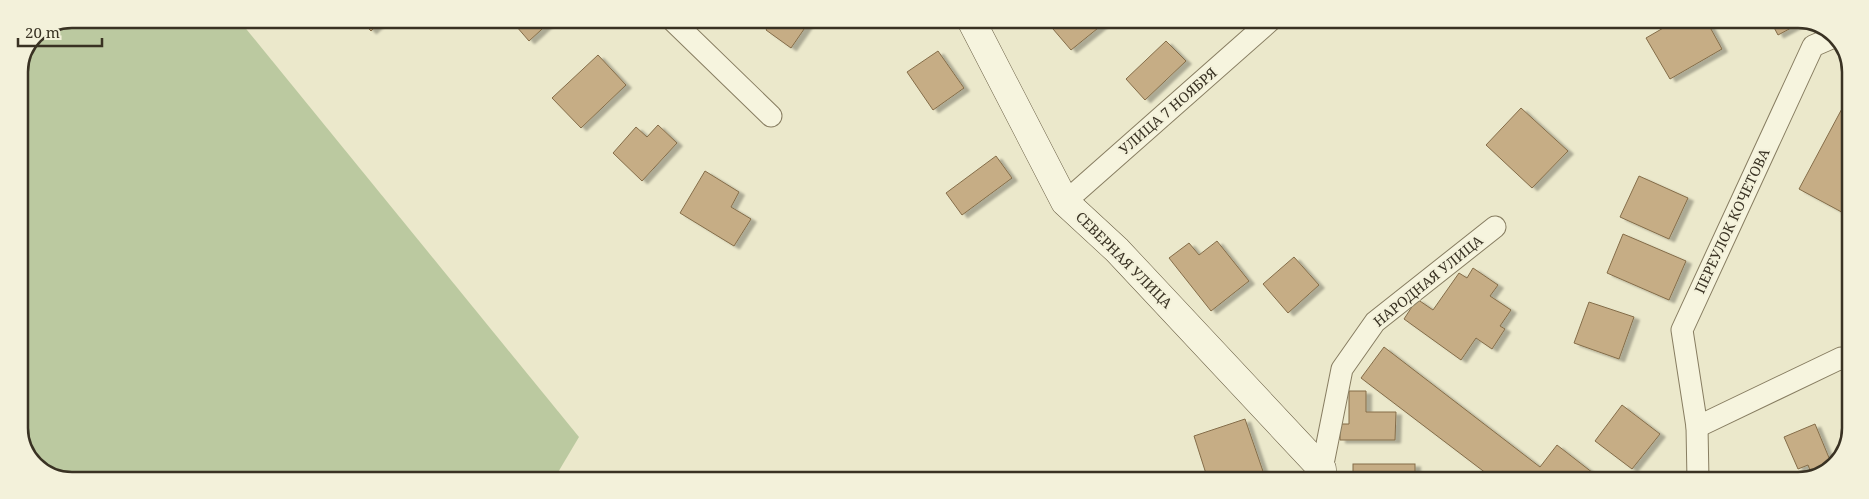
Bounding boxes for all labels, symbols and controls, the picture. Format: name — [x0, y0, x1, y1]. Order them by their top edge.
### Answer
scale bar — [18, 15, 101, 47]
text: 20 m — [25, 22, 60, 42]
street label: УЛИЦА 7 НОЯБРЯ — [1115, 63, 1221, 158]
street label: ПЕРЕУЛОК КОЧЕТОВА — [1690, 145, 1774, 296]
street label: СЕВЕРНАЯ УЛИЦА — [1072, 207, 1177, 312]
street label: НАРОДНАЯ УЛИЦА — [1369, 230, 1487, 331]

